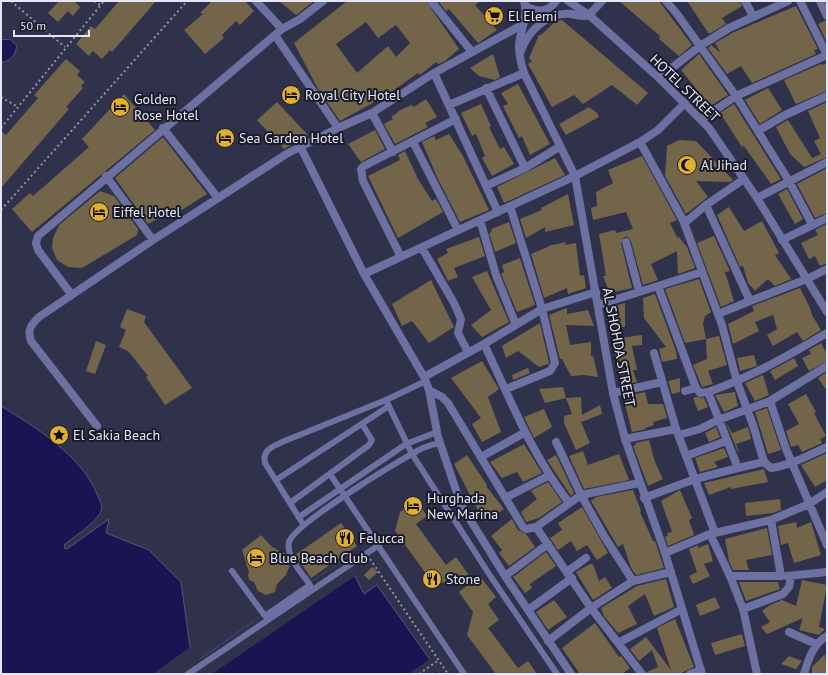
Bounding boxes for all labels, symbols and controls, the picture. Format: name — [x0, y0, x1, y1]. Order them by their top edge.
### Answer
supermarket icon: El Elemi — [483, 5, 505, 27]
place label: El Elemi — [508, 7, 557, 25]
scale bar — [14, 12, 89, 38]
text: 50 m — [20, 18, 46, 33]
street label: HOTEL STREET — [646, 50, 724, 126]
hotel icon: Royal City Hotel — [280, 84, 302, 106]
place label: Royal City Hotel — [305, 86, 400, 104]
place label: Golden Rose Hotel — [134, 90, 199, 124]
hotel icon: Golden Rose Hotel — [109, 96, 131, 118]
hotel icon: Sea Garden Hotel — [214, 127, 236, 149]
place label: Sea Garden Hotel — [239, 129, 343, 147]
mosque icon: Al Jihad — [676, 154, 698, 176]
place label: Al Jihad — [701, 156, 747, 174]
hotel icon: Eiffel Hotel — [88, 201, 110, 223]
place label: Eiffel Hotel — [113, 203, 181, 221]
street label: AL SHOHDA STREET — [599, 286, 639, 408]
place icon: El Sakia Beach — [48, 424, 70, 446]
place label: El Sakia Beach — [73, 426, 160, 444]
place label: Hurghada New Marina — [427, 489, 498, 523]
hotel icon: Hurghada New Marina — [402, 495, 424, 517]
restaurant icon: Felucca — [334, 527, 356, 549]
place label: Felucca — [359, 529, 404, 547]
hotel icon: Blue Beach Club — [245, 547, 267, 569]
place label: Blue Beach Club — [270, 549, 368, 567]
restaurant icon: Stone — [421, 568, 443, 590]
place label: Stone — [446, 570, 480, 588]

